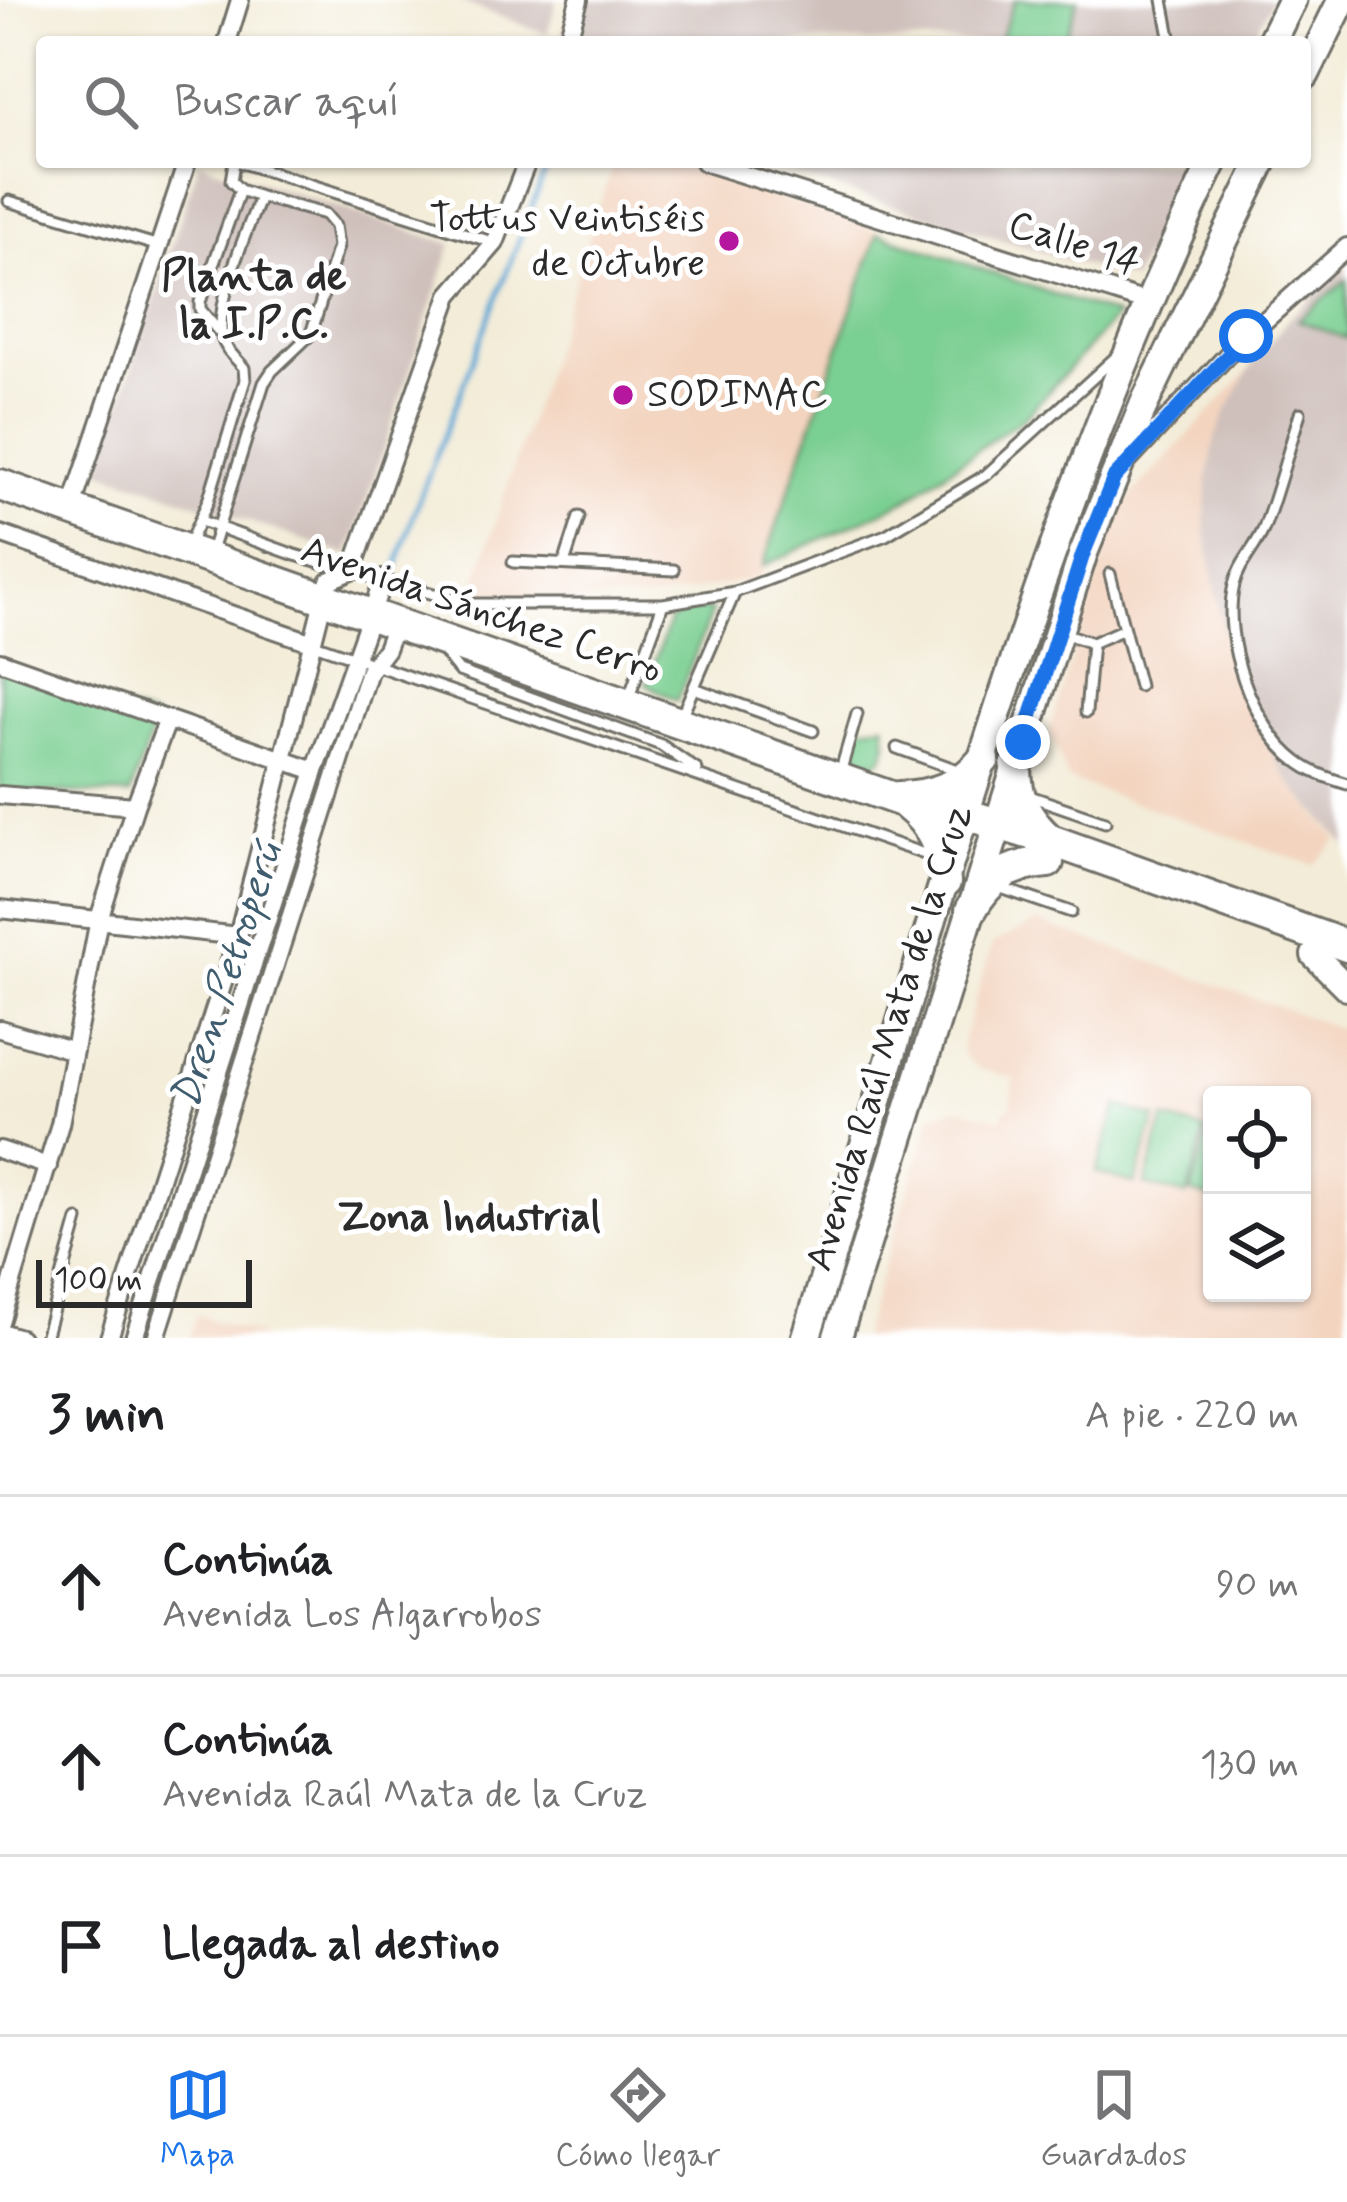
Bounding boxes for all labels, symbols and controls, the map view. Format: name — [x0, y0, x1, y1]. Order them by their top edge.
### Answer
search box — [36, 36, 1311, 168]
icon: search — [78, 69, 144, 135]
text: Buscar aquí — [174, 73, 400, 132]
place label: Tottus Veintiséis de Octubre — [429, 194, 705, 290]
street label: Calle 14 — [1002, 200, 1146, 290]
marker: Tottus Veintiséis de Octubre — [716, 228, 742, 254]
district label: Planta de la I.P.C. — [161, 250, 347, 353]
route start — [1219, 309, 1273, 363]
place label: SODIMAC — [647, 370, 828, 421]
marker: SODIMAC — [610, 382, 636, 408]
street label: Avenida Sánchez Cerro — [294, 525, 668, 697]
route end — [996, 715, 1050, 769]
street label: Avenida Raúl Mata de la Cruz — [795, 798, 985, 1278]
water label: Dren Petroperú — [159, 832, 298, 1116]
map controls — [1203, 1086, 1311, 1302]
button: locate — [1203, 1086, 1311, 1194]
district label: Zona Industrial — [337, 1191, 601, 1246]
button: layers — [1203, 1194, 1311, 1302]
scale bar — [36, 1254, 252, 1307]
text: 100 m — [54, 1259, 143, 1303]
text: 3 min — [48, 1383, 166, 1449]
text: A pie · 220 m — [1085, 1391, 1299, 1442]
text: Continúa — [162, 1531, 333, 1590]
icon: ahead — [48, 1553, 114, 1619]
text: 90 m — [1216, 1560, 1299, 1611]
text: Avenida Los Algarrobos — [162, 1590, 542, 1641]
text: Continúa — [162, 1711, 333, 1770]
icon: ahead — [48, 1733, 114, 1799]
text: 130 m — [1200, 1740, 1299, 1791]
text: Avenida Raúl Mata de la Cruz — [162, 1770, 647, 1821]
icon: arrive — [48, 1913, 114, 1979]
text: Llegada al destino — [162, 1916, 499, 1975]
tab: Mapa — [160, 2062, 235, 2178]
tab: Cómo llegar — [555, 2062, 720, 2178]
tab: Guardados — [1040, 2062, 1187, 2178]

